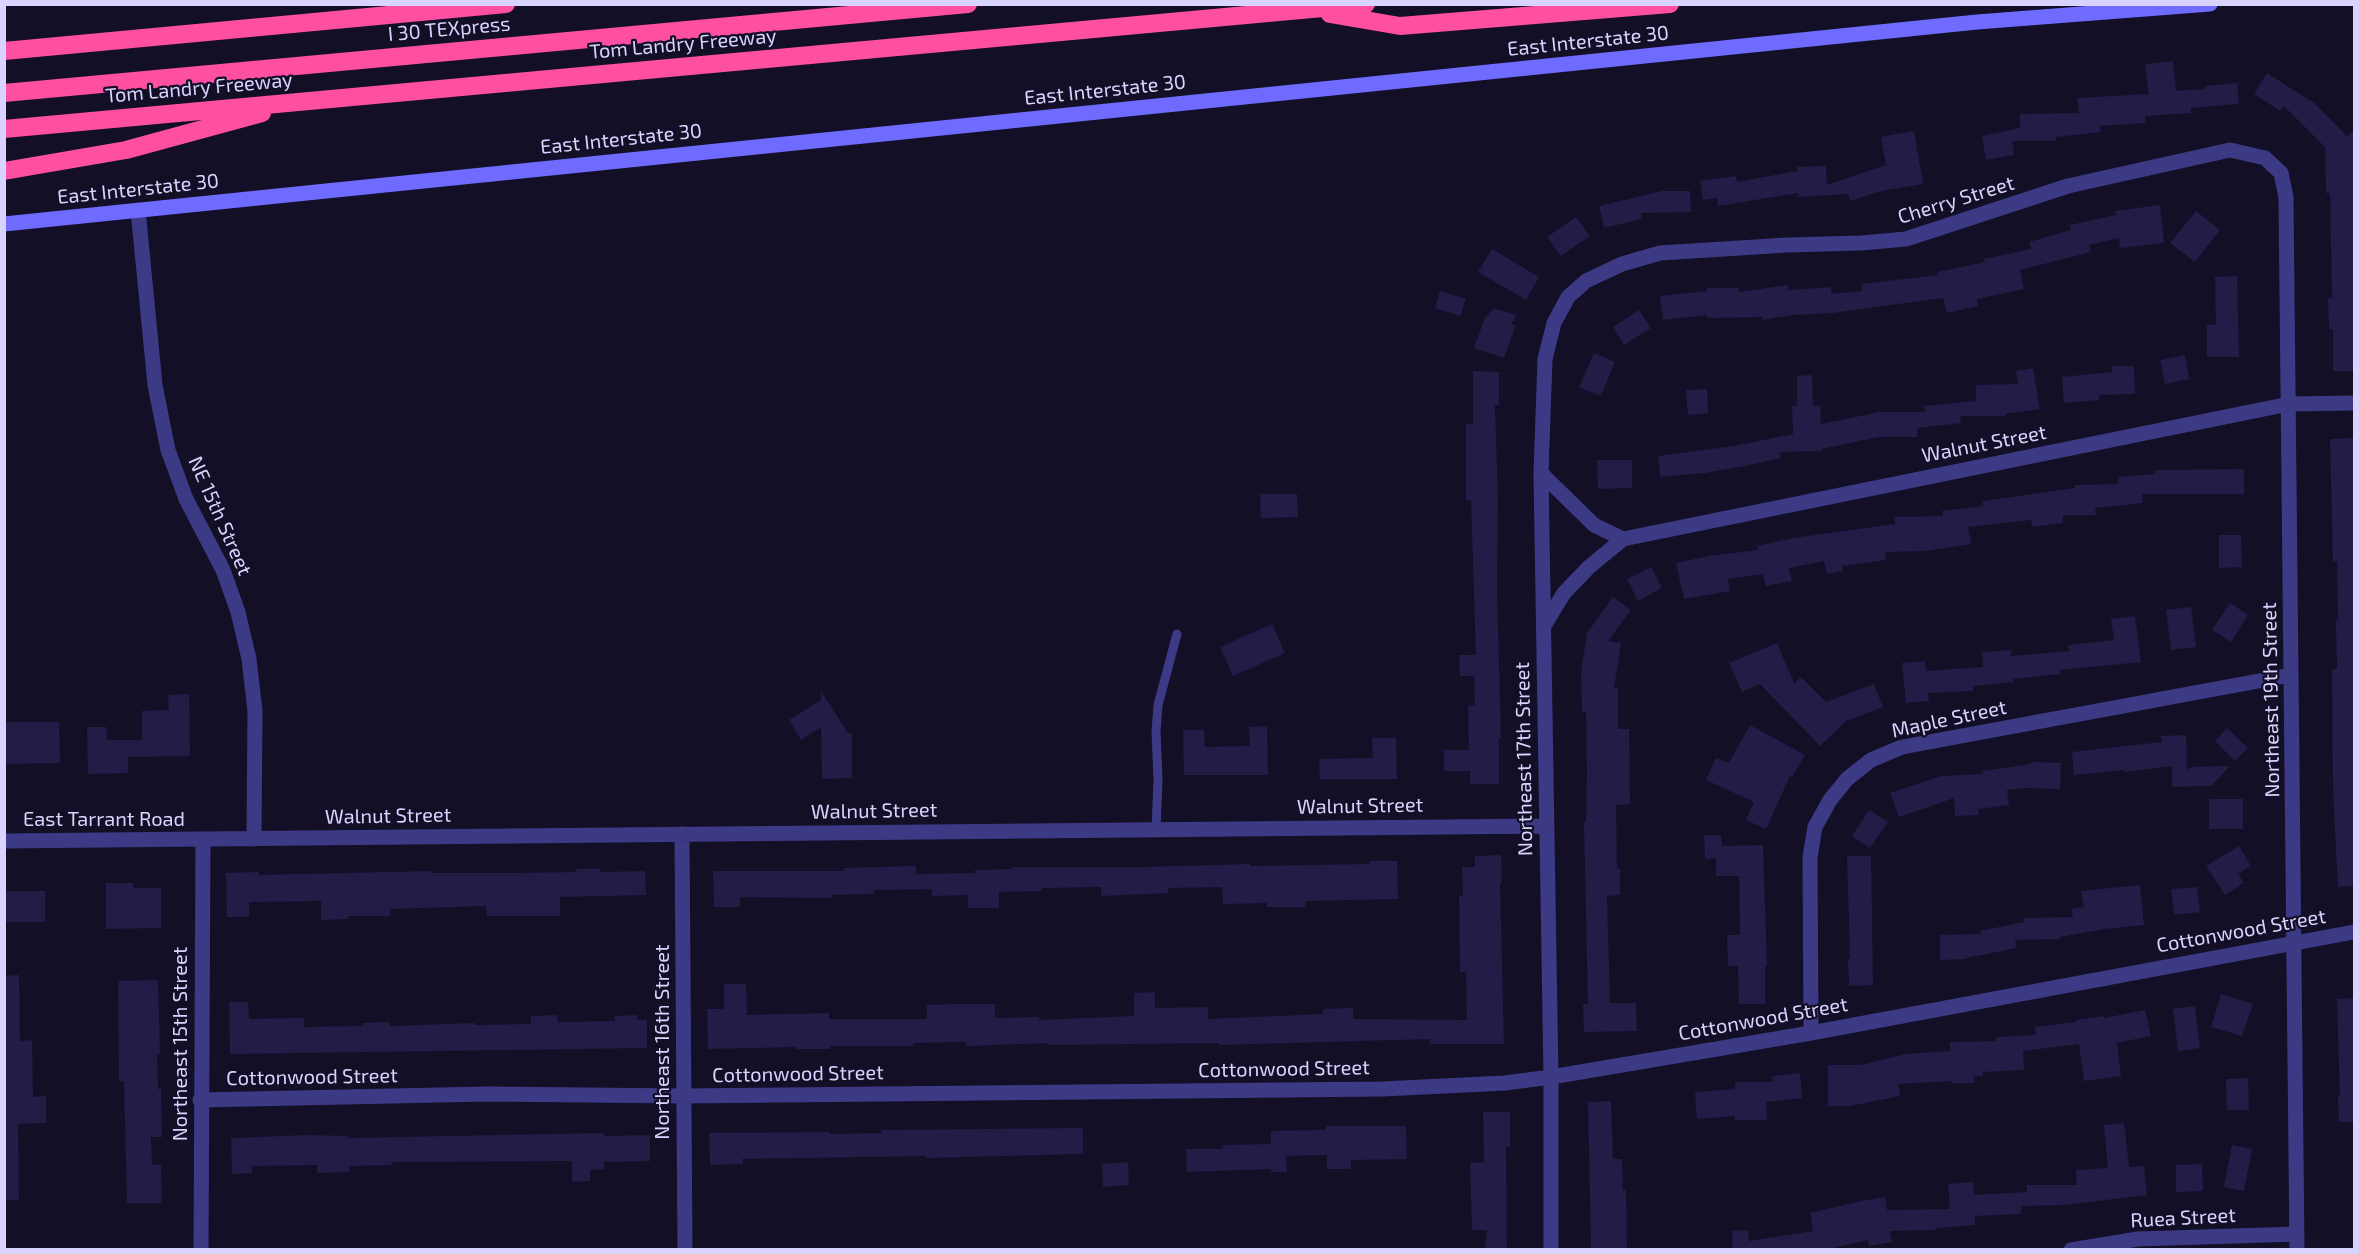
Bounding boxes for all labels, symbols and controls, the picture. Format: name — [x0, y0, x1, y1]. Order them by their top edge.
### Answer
street label: I 30 TEXpress — [387, 12, 511, 46]
street label: East Interstate 30 — [1506, 21, 1670, 61]
street label: Tom Landry Freeway — [588, 24, 778, 64]
street label: Tom Landry Freeway — [104, 68, 294, 108]
street label: East Interstate 30 — [1023, 70, 1187, 110]
street label: East Interstate 30 — [539, 119, 703, 159]
street label: East Interstate 30 — [56, 169, 220, 209]
street label: Cherry Street — [1895, 171, 2017, 229]
street label: Walnut Street — [1920, 420, 2048, 468]
street label: NE 15th Street — [183, 453, 257, 579]
street label: Northeast 19th Street — [2257, 602, 2285, 798]
street label: Northeast 17th Street — [1510, 662, 1538, 856]
street label: Maple Street — [1889, 695, 2009, 743]
street label: Walnut Street — [1297, 793, 1423, 819]
street label: Walnut Street — [811, 798, 937, 824]
street label: Walnut Street — [325, 803, 451, 829]
street label: East Tarrant Road — [23, 807, 185, 831]
street label: Cottonwood Street — [2154, 904, 2328, 958]
street label: Northeast 16th Street — [650, 944, 674, 1140]
street label: Northeast 15th Street — [168, 947, 192, 1141]
street label: Cottonwood Street — [1676, 992, 1850, 1046]
street label: Cottonwood Street — [1198, 1056, 1370, 1082]
street label: Cottonwood Street — [712, 1061, 884, 1087]
street label: Cottonwood Street — [226, 1064, 398, 1090]
street label: Ruea Street — [2130, 1203, 2236, 1233]

